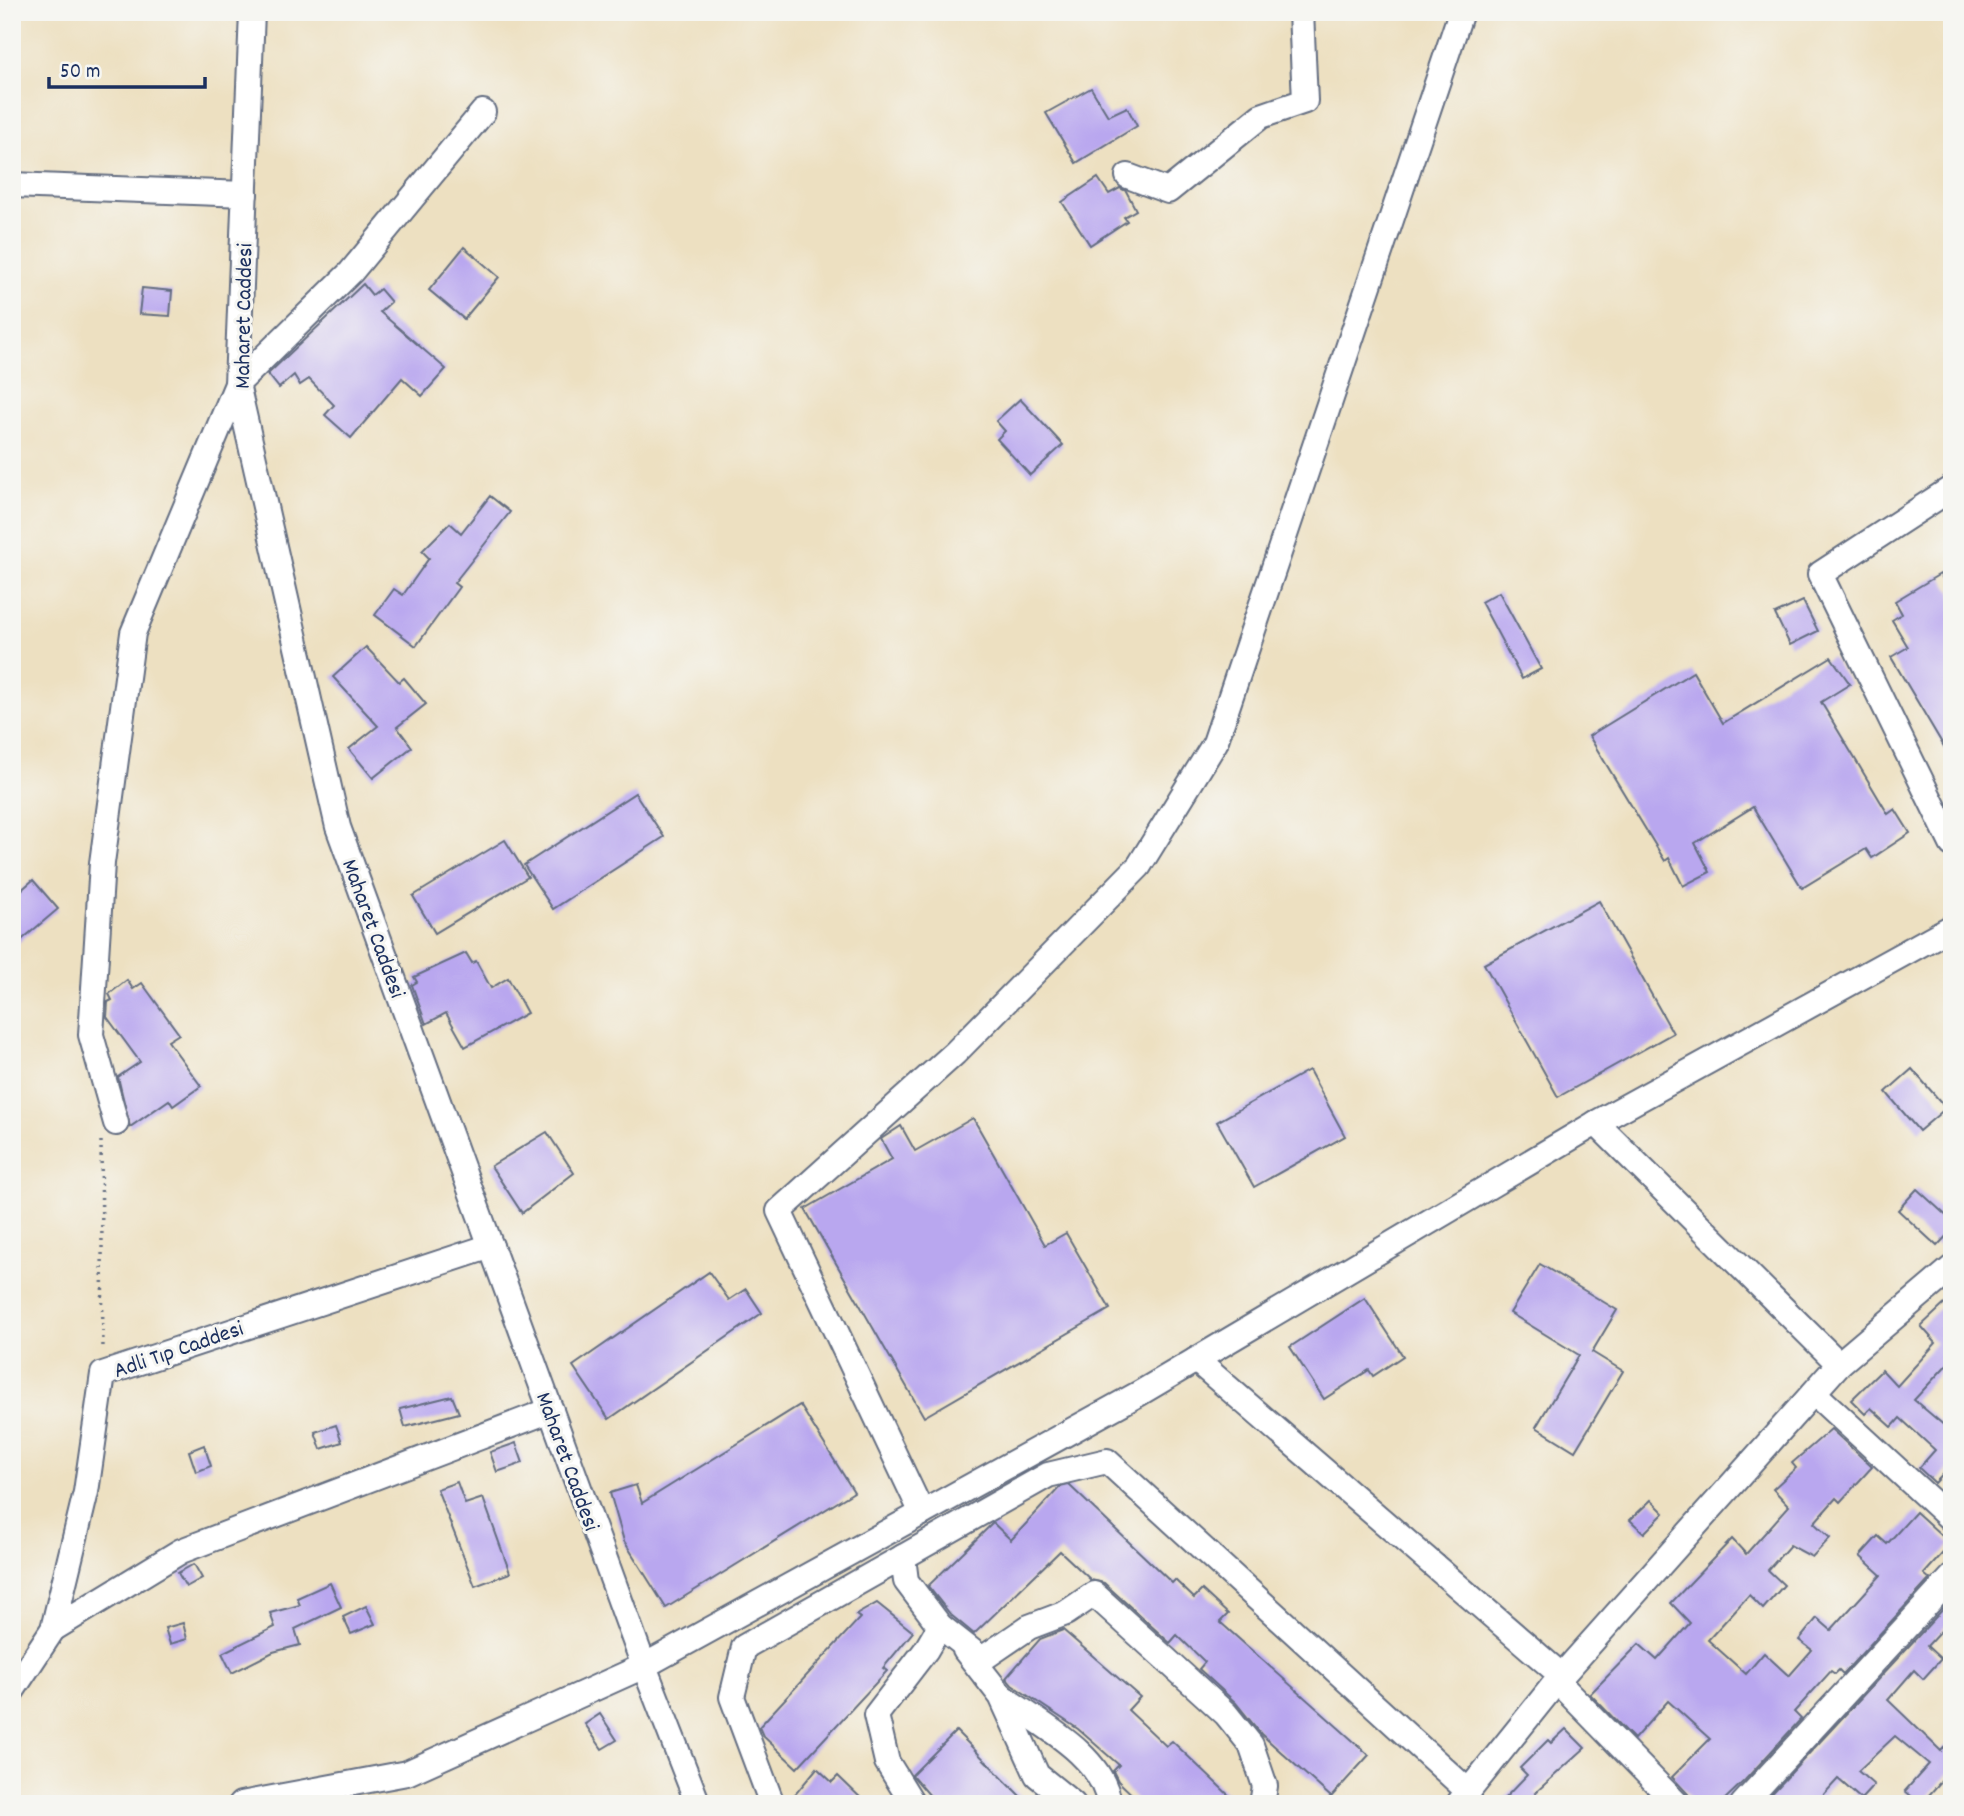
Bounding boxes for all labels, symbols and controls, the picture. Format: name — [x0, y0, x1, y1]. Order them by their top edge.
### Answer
scale bar — [49, 46, 205, 90]
text: 50 m — [60, 58, 100, 88]
street label: Maharet Caddesi — [228, 243, 263, 389]
street label: Maharet Caddesi — [331, 855, 412, 1003]
street label: Adli Tıp Caddesi — [110, 1314, 248, 1389]
street label: Maharet Caddesi — [525, 1388, 606, 1536]

